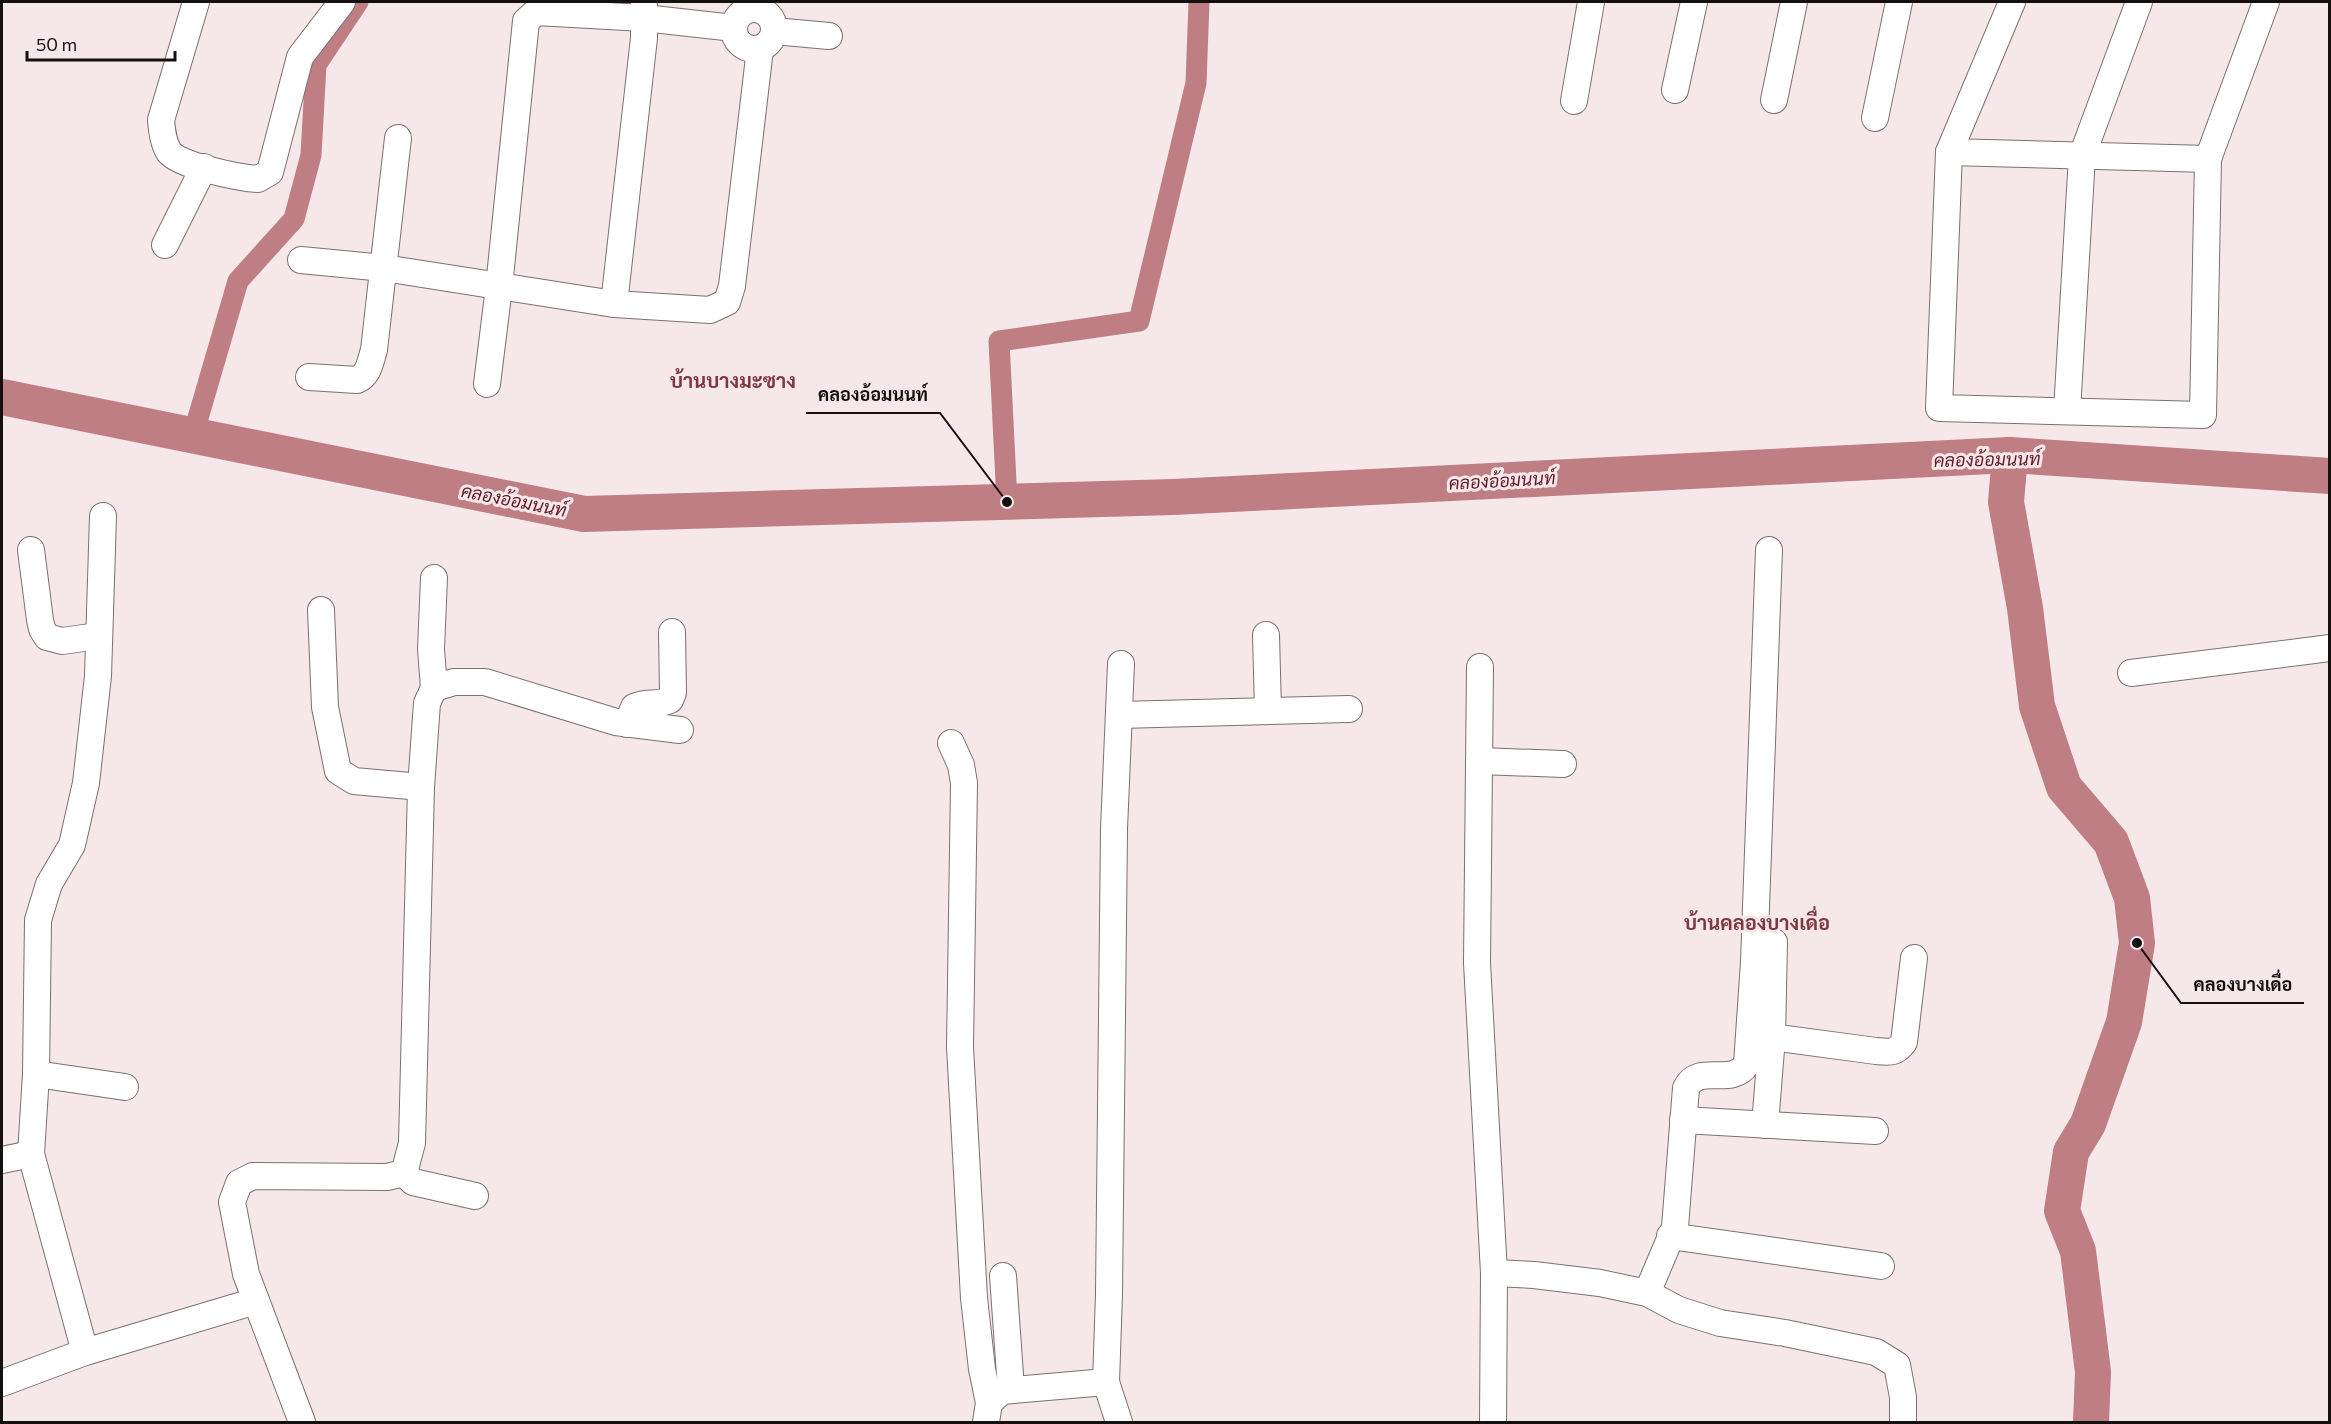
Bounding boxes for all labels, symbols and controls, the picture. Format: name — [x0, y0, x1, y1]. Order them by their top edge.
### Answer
scale bar — [27, 24, 176, 62]
text: 50 m — [36, 33, 77, 55]
district label: บ้านบางมะซาง — [670, 368, 796, 392]
callout: คลองอ้อมนนท์ — [806, 377, 940, 413]
text: คลองอ้อมนนท์ — [818, 382, 929, 405]
water label: คลองอ้อมนนท์ — [1933, 446, 2044, 471]
water label: คลองอ้อมนนท์ — [1448, 465, 1559, 494]
water label: คลองอ้อมนนท์ — [459, 478, 572, 522]
district label: บ้านคลองบางเดื่อ — [1684, 906, 1830, 934]
callout: คลองบางเดื่อ — [2181, 967, 2304, 1003]
text: คลองบางเดื่อ — [2194, 969, 2292, 995]

